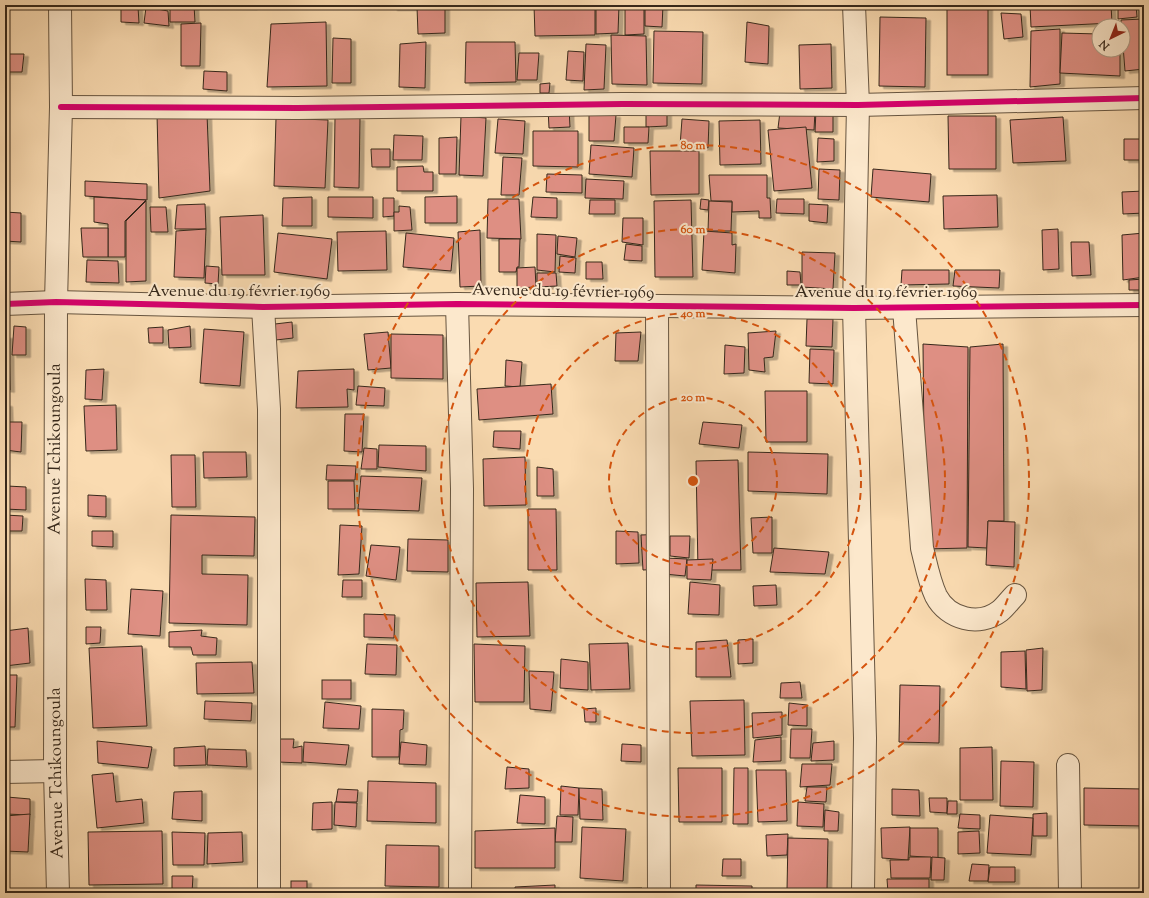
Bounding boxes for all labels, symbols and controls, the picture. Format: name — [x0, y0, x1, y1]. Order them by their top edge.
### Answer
north arrow — [1091, 18, 1131, 58]
text: N — [1096, 36, 1114, 54]
text: 80 m — [681, 137, 705, 155]
text: 60 m — [681, 221, 705, 239]
street label: Avenue du 19 février 1969 — [472, 278, 654, 306]
street label: Avenue du 19 février 1969 — [148, 280, 330, 304]
street label: Avenue du 19 février 1969 — [795, 281, 977, 305]
text: 40 m — [680, 305, 705, 323]
street label: Avenue Tchikoungoula — [44, 363, 68, 535]
text: 20 m — [681, 389, 705, 407]
centre of rings — [686, 474, 700, 488]
street label: Avenue Tchikoungoula — [44, 687, 70, 859]

